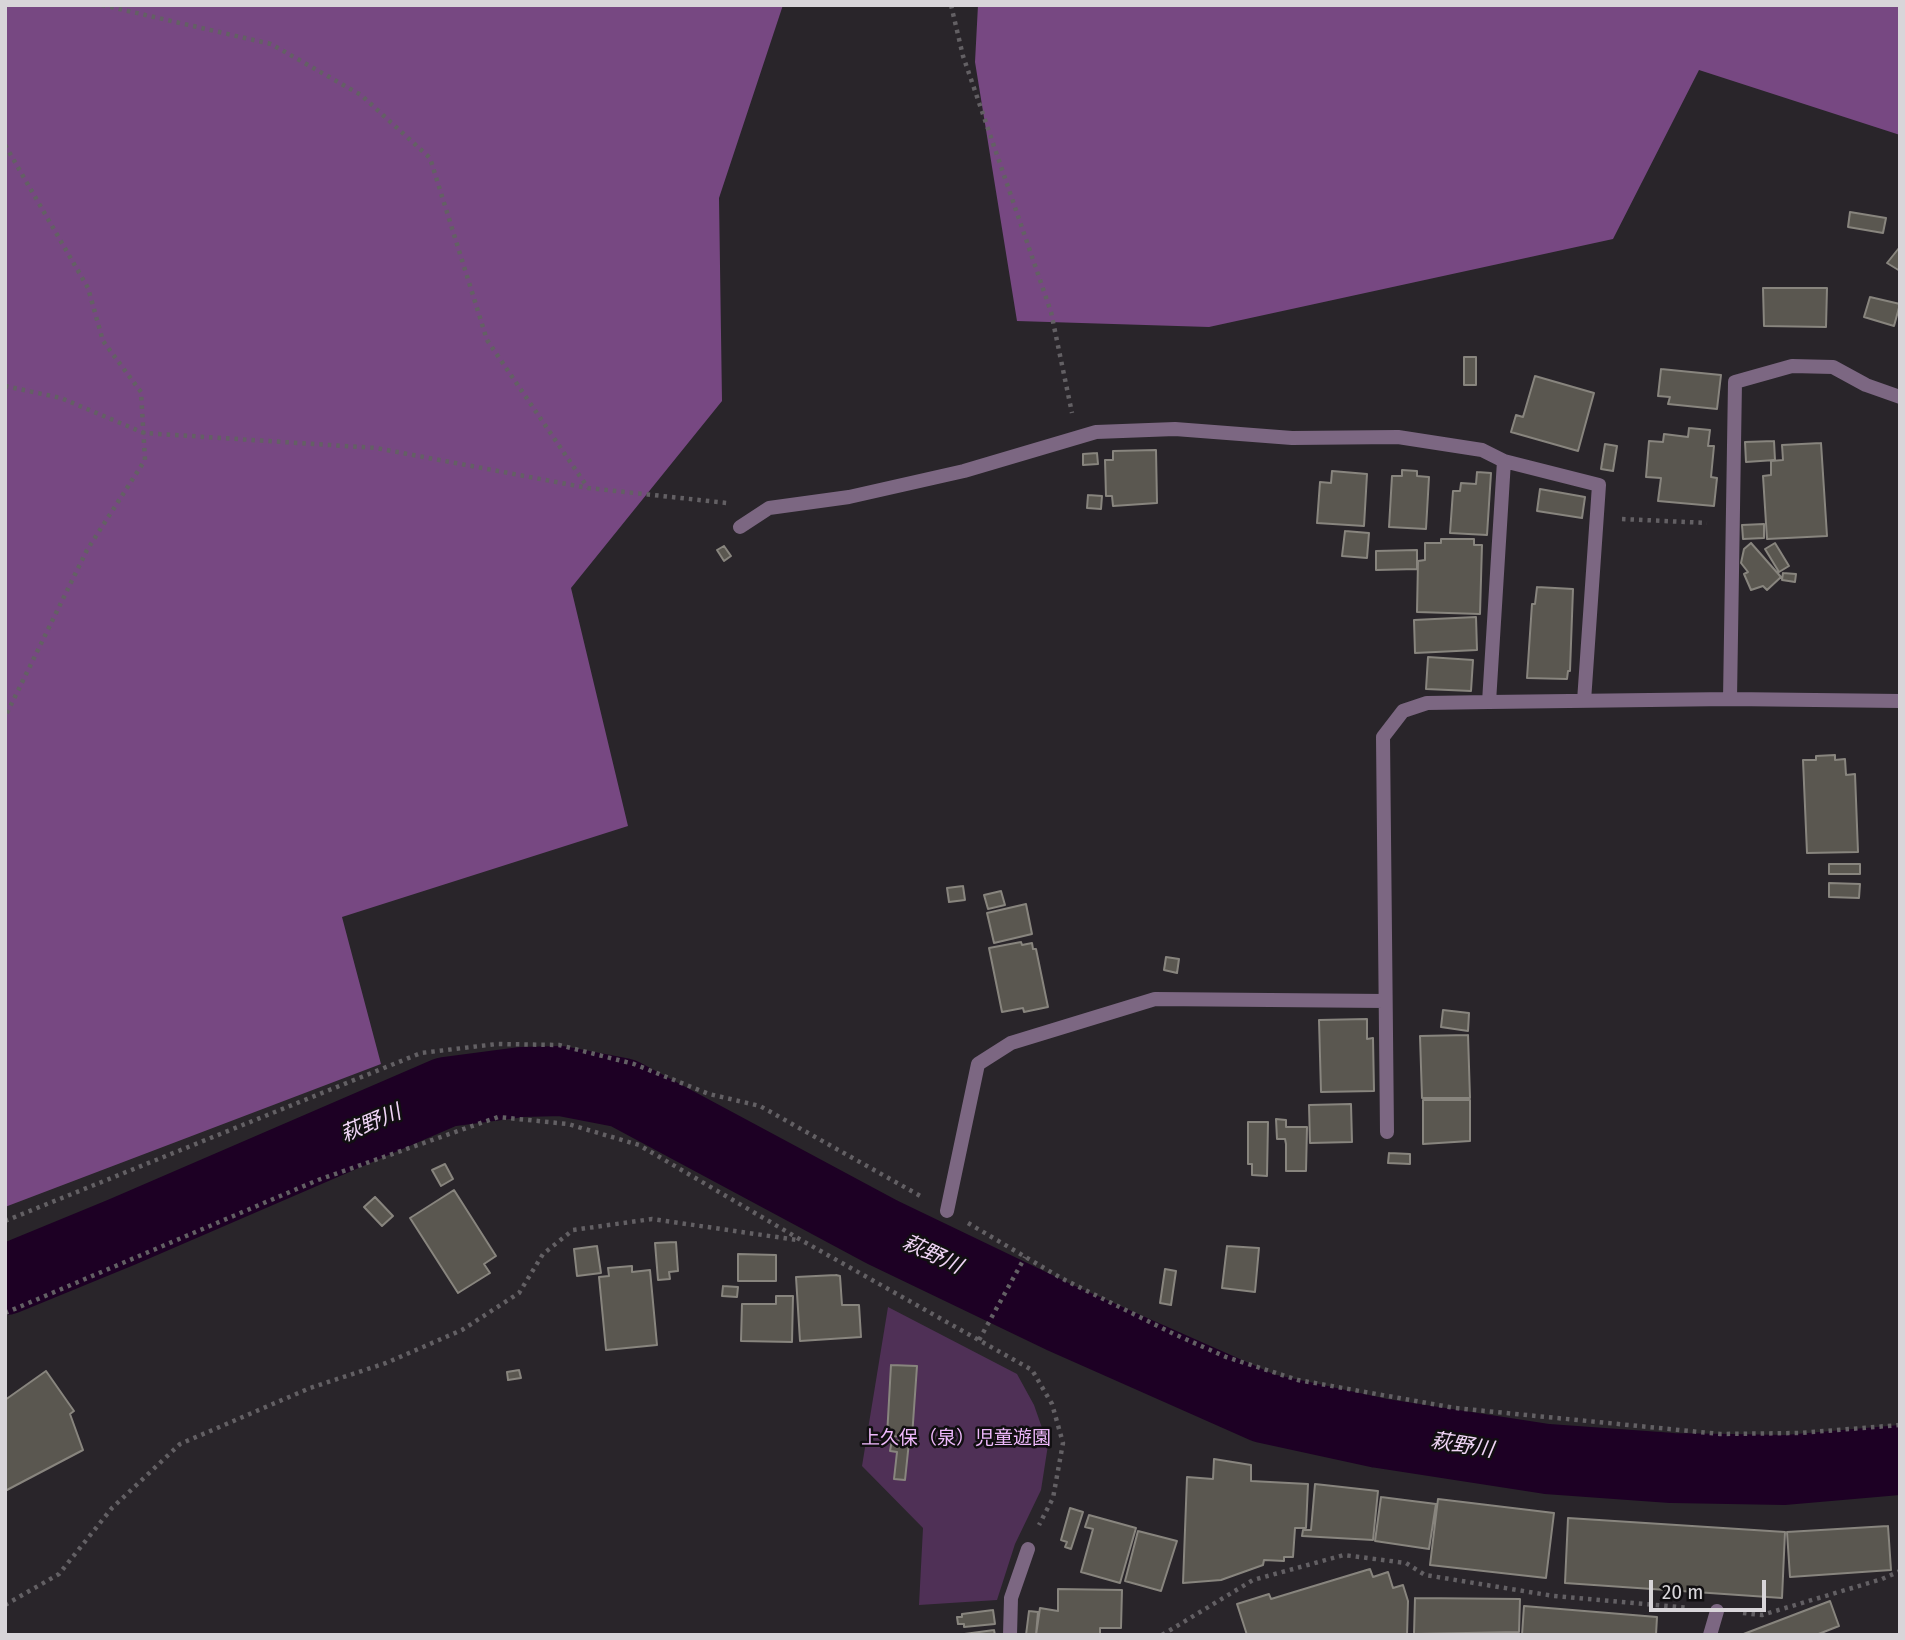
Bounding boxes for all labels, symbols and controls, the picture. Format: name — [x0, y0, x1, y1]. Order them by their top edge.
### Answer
water label: 萩野川 — [337, 1100, 405, 1148]
water label: 萩野川 — [898, 1230, 966, 1280]
park label: 上久保（泉）児童遊園 — [861, 1428, 1051, 1450]
water label: 萩野川 — [1429, 1429, 1495, 1463]
scale bar — [1653, 1566, 1770, 1610]
text: 20 m — [1662, 1579, 1703, 1605]

